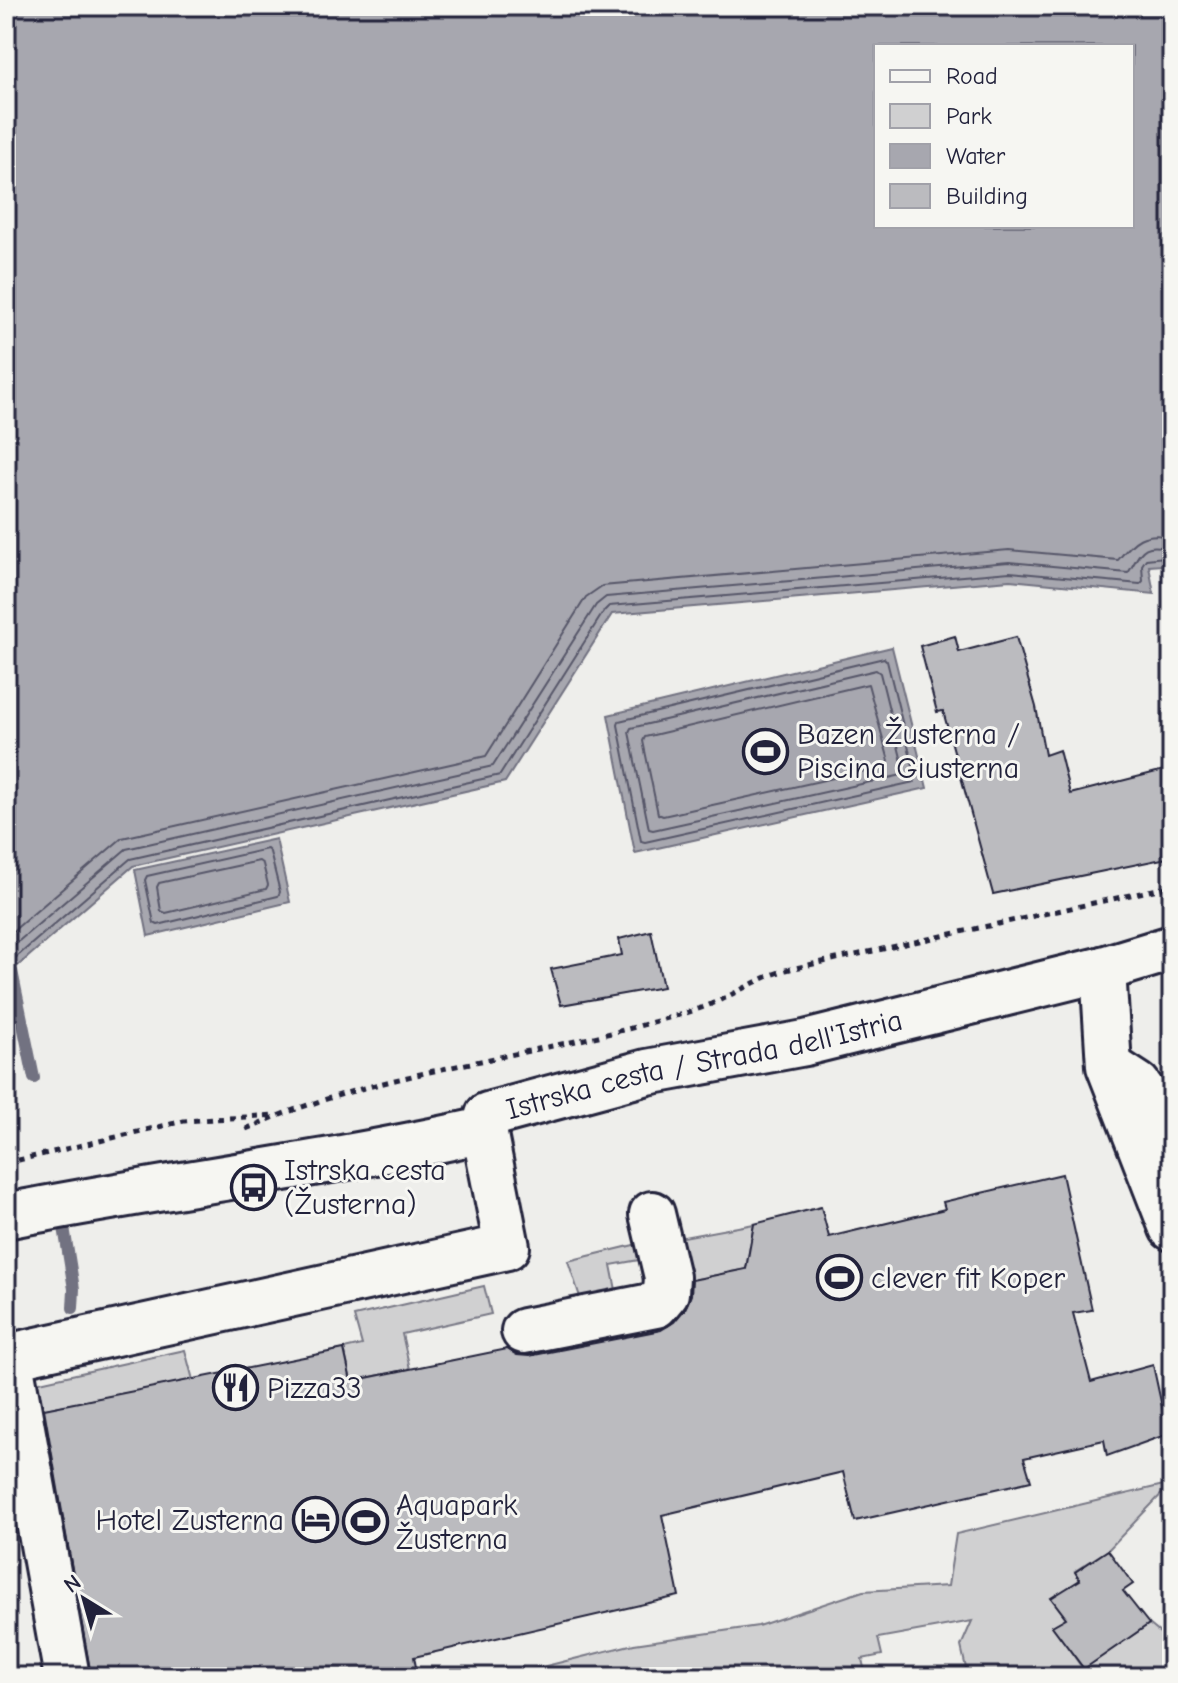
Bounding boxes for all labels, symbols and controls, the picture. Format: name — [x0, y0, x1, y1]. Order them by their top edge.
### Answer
legend — [874, 44, 1134, 228]
text: Road — [946, 62, 998, 90]
text: Park — [946, 102, 992, 130]
text: Water — [946, 142, 1006, 170]
text: Building — [946, 182, 1028, 210]
place label: Bazen Žusterna / Piscina Giusterna — [797, 716, 1020, 786]
sports icon: Bazen Žusterna / Piscina Giusterna — [742, 727, 790, 775]
street label: Istrska cesta / Strada dell'Istria — [502, 1002, 906, 1127]
place label: Istrska cesta (Žusterna) — [284, 1153, 446, 1222]
bus stop icon: Istrska cesta (Žusterna) — [229, 1163, 277, 1211]
sports icon: clever fit Koper — [816, 1254, 864, 1302]
place label: clever fit Koper — [871, 1261, 1065, 1296]
restaurant icon: Pizza33 — [212, 1364, 260, 1412]
place label: Pizza33 — [267, 1371, 362, 1406]
place label: Aquapark Žusterna — [396, 1488, 518, 1557]
hotel icon: Hotel Zusterna — [291, 1496, 339, 1544]
sports icon: Aquapark Žusterna — [341, 1498, 389, 1546]
place label: Hotel Zusterna — [95, 1503, 284, 1538]
north arrow — [44, 1559, 124, 1639]
text: N — [59, 1569, 86, 1599]

